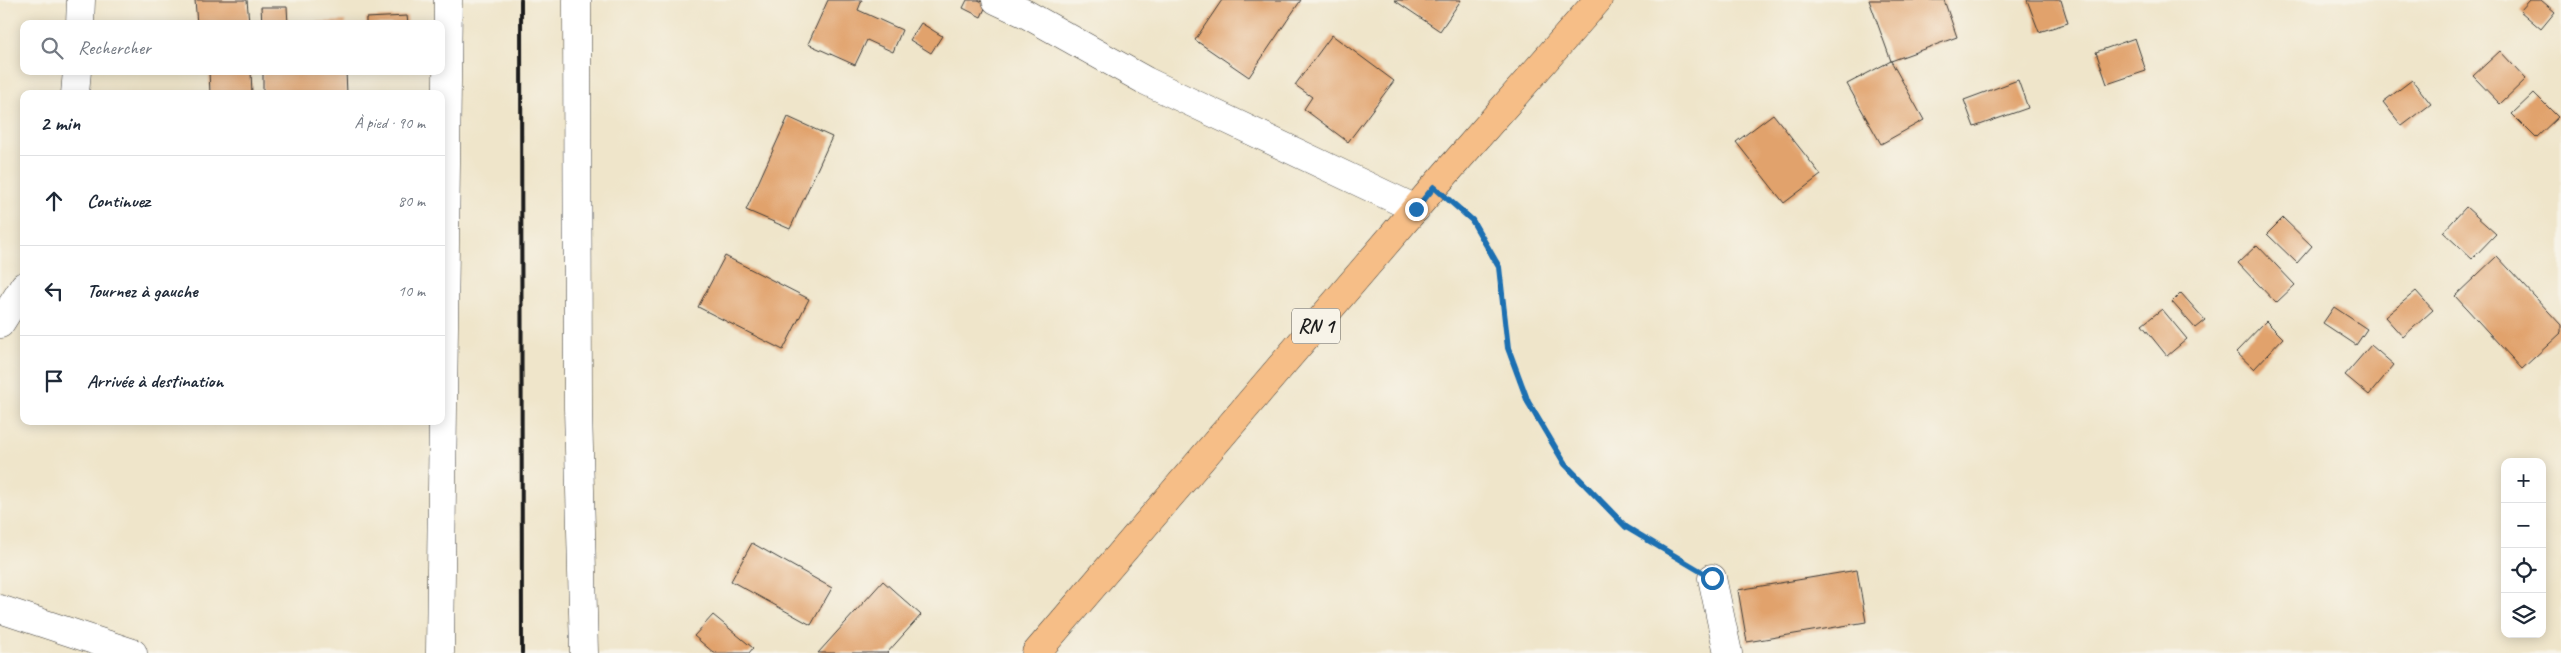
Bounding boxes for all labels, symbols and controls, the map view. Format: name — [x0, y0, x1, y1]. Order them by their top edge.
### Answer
search box — [20, 20, 445, 75]
icon: search — [38, 34, 66, 62]
text: Rechercher — [78, 36, 151, 60]
text: 2 min — [40, 110, 80, 136]
text: À pied · 90 m — [355, 113, 425, 133]
icon: ahead — [40, 187, 68, 215]
text: Continuez — [87, 189, 150, 213]
text: 80 m — [398, 191, 425, 211]
route end — [1405, 198, 1428, 221]
icon: left — [40, 277, 68, 305]
text: Tournez à gauche — [87, 279, 198, 303]
text: 10 m — [398, 281, 425, 301]
road number: RN 1 — [1292, 308, 1340, 344]
icon: arrive — [40, 367, 68, 395]
text: Arrivée à destination — [87, 369, 223, 393]
map controls — [2501, 458, 2546, 638]
button: + — [2501, 458, 2546, 503]
button: − — [2501, 503, 2546, 548]
button: locate — [2501, 548, 2546, 593]
route start — [1701, 567, 1724, 590]
button: layers — [2501, 593, 2546, 638]

